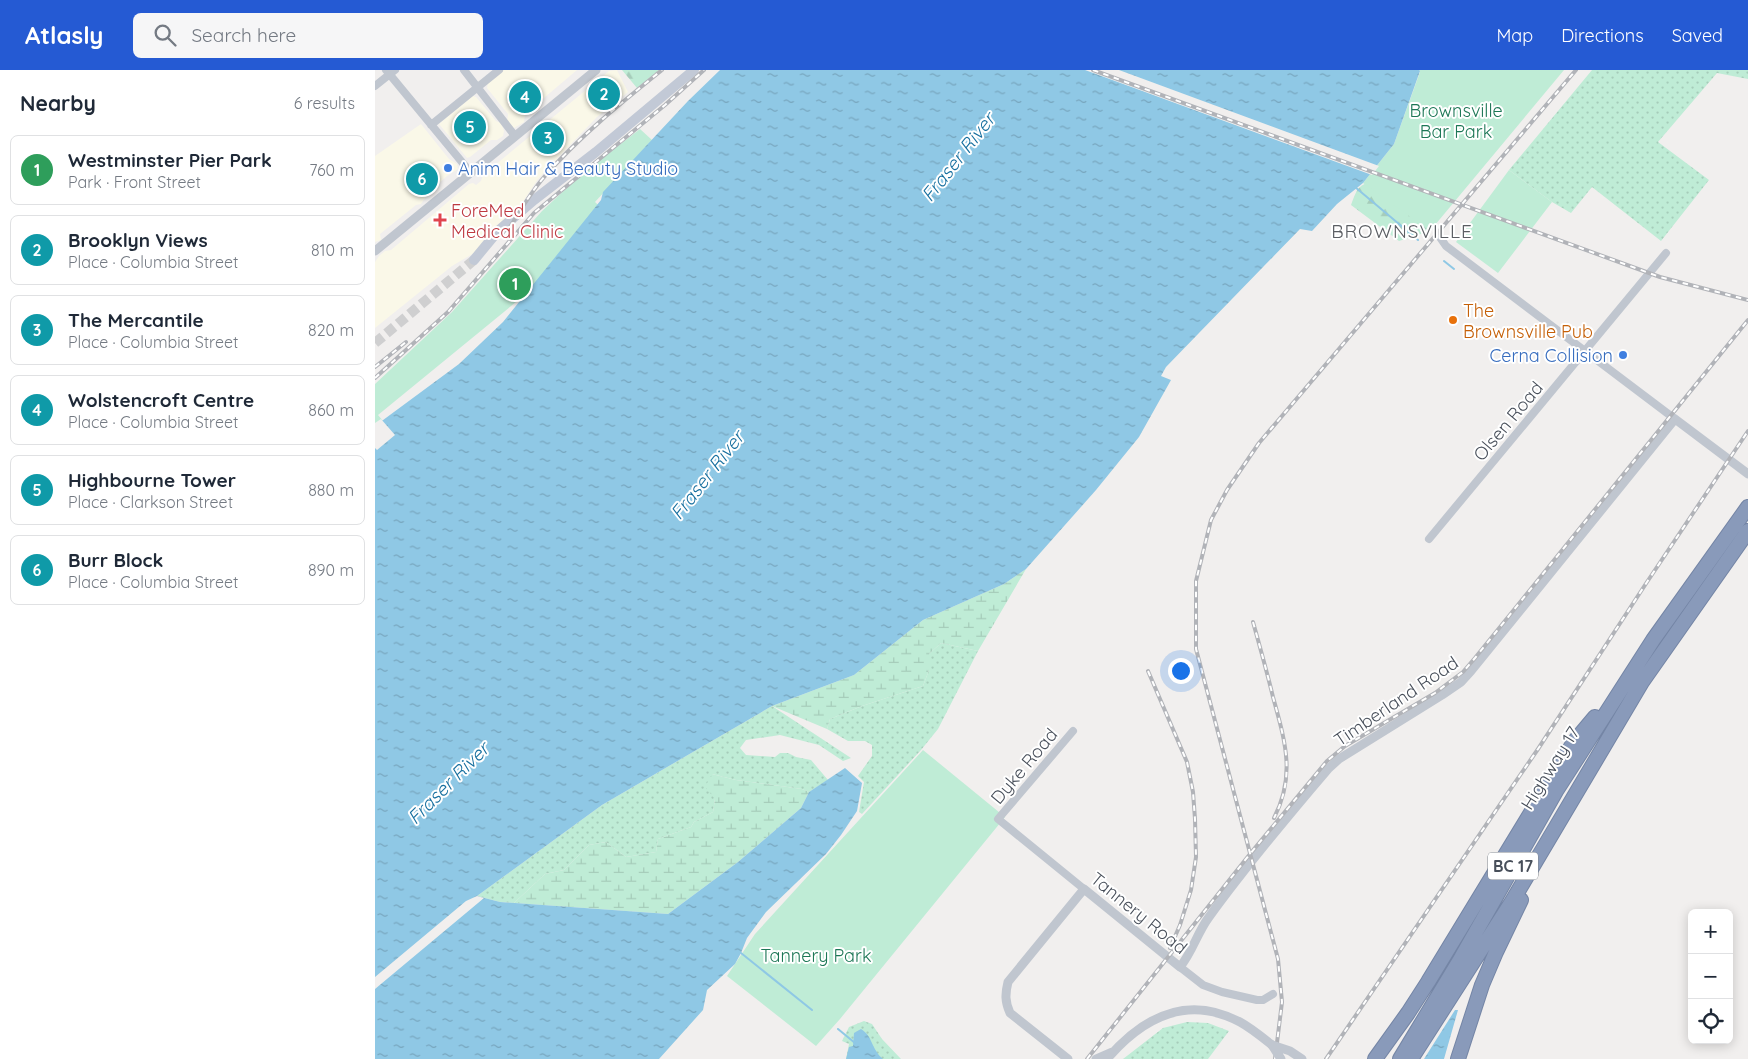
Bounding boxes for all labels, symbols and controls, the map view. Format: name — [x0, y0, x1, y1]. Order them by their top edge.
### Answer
search box — [133, 13, 483, 58]
text: Atlasly — [25, 20, 103, 50]
icon: search — [151, 21, 179, 49]
text: Search here — [191, 23, 296, 47]
text: Map — [1496, 24, 1533, 47]
text: Directions — [1561, 24, 1644, 47]
text: Saved — [1672, 24, 1723, 47]
pin: 2 — [588, 75, 620, 113]
pin: 4 — [509, 78, 541, 116]
text: Nearby — [20, 90, 96, 116]
text: 6 results — [294, 93, 355, 113]
park label: Brownsville Bar Park — [1409, 99, 1503, 143]
water label: Fraser River — [916, 106, 1002, 206]
pin: 5 — [454, 108, 486, 146]
pin: 3 — [532, 119, 564, 157]
text: Westminster Pier Park — [68, 148, 272, 172]
place label: Anim Hair & Beauty Studio — [458, 157, 678, 180]
text: 1 — [34, 160, 40, 180]
text: 760 m — [309, 160, 354, 180]
pin: 6 — [406, 160, 438, 198]
marker: Anim Hair & Beauty Studio — [442, 162, 454, 174]
text: Park · Front Street — [68, 172, 201, 192]
place label: ForeMed Medical Clinic — [451, 199, 563, 243]
marker: ForeMed Medical Clinic — [433, 213, 447, 227]
district label: BROWNSVILLE — [1331, 219, 1473, 243]
text: Brooklyn Views — [68, 228, 208, 252]
text: 2 — [32, 240, 42, 260]
text: 810 m — [311, 240, 354, 260]
text: Place · Columbia Street — [68, 252, 238, 272]
pin: 1 — [499, 265, 531, 303]
place label: The Brownsville Pub — [1463, 299, 1593, 343]
text: The Mercantile — [68, 308, 204, 332]
marker: The Brownsville Pub — [1447, 314, 1459, 326]
text: 3 — [33, 320, 41, 340]
text: 820 m — [308, 320, 354, 340]
text: Place · Columbia Street — [68, 332, 238, 352]
place label: Cerna Collision — [1490, 344, 1613, 367]
marker: Cerna Collision — [1617, 349, 1629, 361]
street label: Olsen Road — [1468, 377, 1548, 465]
text: Wolstencroft Centre — [68, 388, 254, 412]
text: 4 — [32, 400, 42, 420]
text: 860 m — [308, 400, 354, 420]
text: Place · Columbia Street — [68, 412, 238, 432]
water label: Fraser River — [665, 424, 751, 524]
text: Highbourne Tower — [68, 468, 236, 492]
text: 5 — [32, 480, 42, 500]
text: 880 m — [308, 480, 354, 500]
text: Place · Clarkson Street — [68, 492, 233, 512]
text: Burr Block — [68, 548, 163, 572]
text: 6 — [33, 560, 41, 580]
text: 890 m — [308, 560, 354, 580]
text: Place · Columbia Street — [68, 572, 238, 592]
street label: Timberland Road — [1329, 651, 1463, 751]
your location — [1168, 658, 1194, 684]
street label: Highway 17 — [1515, 722, 1585, 814]
street label: Dyke Road — [986, 723, 1062, 809]
water label: Fraser River — [402, 735, 496, 829]
road number: BC 17 — [1488, 852, 1538, 879]
street label: Tannery Road — [1086, 867, 1192, 959]
map controls — [1688, 909, 1733, 1044]
button: + — [1688, 909, 1733, 954]
park label: Tannery Park — [760, 944, 872, 967]
button: − — [1688, 954, 1733, 999]
button: locate — [1688, 999, 1733, 1044]

